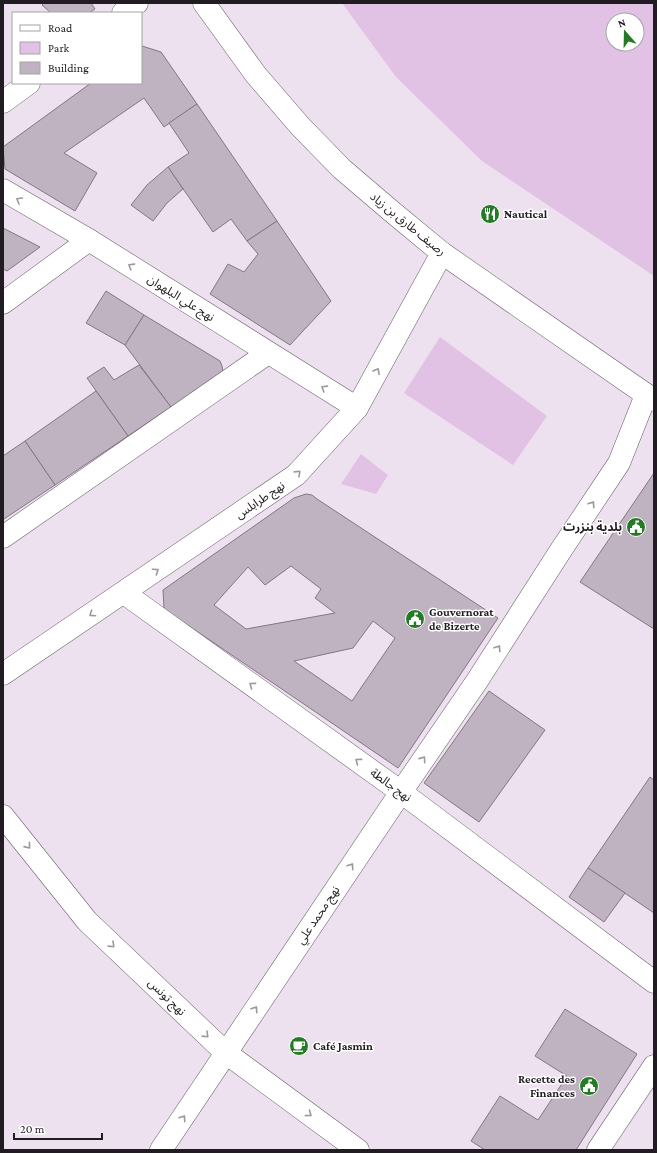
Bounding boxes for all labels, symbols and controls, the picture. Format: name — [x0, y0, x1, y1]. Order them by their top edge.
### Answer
legend — [12, 12, 142, 84]
north arrow — [605, 12, 645, 52]
text: N — [616, 16, 628, 30]
text: Road — [48, 21, 73, 35]
text: Park — [48, 41, 70, 55]
text: Building — [48, 61, 89, 75]
street label: رصيف طارق بن زياد — [367, 189, 449, 259]
one-way arrow — [16, 197, 23, 204]
restaurant icon: Nautical — [479, 203, 501, 225]
place label: Nautical — [504, 207, 548, 221]
one-way arrow — [128, 263, 135, 271]
street label: نهج علي البلهوان — [143, 272, 217, 327]
one-way arrow — [373, 368, 380, 375]
one-way arrow — [321, 385, 328, 392]
one-way arrow — [293, 470, 301, 478]
street label: نهج طرابلس — [233, 478, 289, 523]
one-way arrow — [587, 501, 595, 508]
public building icon: بلدية بنزرت — [625, 516, 647, 538]
place label: بلدية بنزرت — [563, 520, 622, 534]
one-way arrow — [152, 569, 159, 576]
place label: Gouvernorat de Bizerte — [429, 605, 494, 633]
public building icon: Gouvernorat de Bizerte — [404, 608, 426, 630]
one-way arrow — [89, 610, 96, 617]
one-way arrow — [493, 645, 501, 652]
one-way arrow — [249, 682, 256, 690]
one-way arrow — [418, 756, 425, 763]
one-way arrow — [355, 759, 362, 766]
street label: نهج جالطة — [367, 765, 414, 806]
one-way arrow — [23, 842, 30, 849]
one-way arrow — [346, 863, 354, 870]
street label: نهج محمد علي — [293, 883, 345, 948]
one-way arrow — [107, 940, 115, 948]
street label: نهج تونس — [144, 976, 189, 1020]
one-way arrow — [250, 1006, 258, 1013]
one-way arrow — [201, 1030, 209, 1037]
cafe icon: Café Jasmin — [288, 1035, 310, 1057]
place label: Café Jasmin — [313, 1039, 373, 1053]
place label: Recette des Finances — [518, 1072, 575, 1100]
public building icon: Recette des Finances — [578, 1075, 600, 1097]
one-way arrow — [304, 1109, 311, 1116]
scale bar — [14, 1115, 102, 1141]
one-way arrow — [178, 1115, 185, 1122]
text: 20 m — [20, 1122, 45, 1136]

